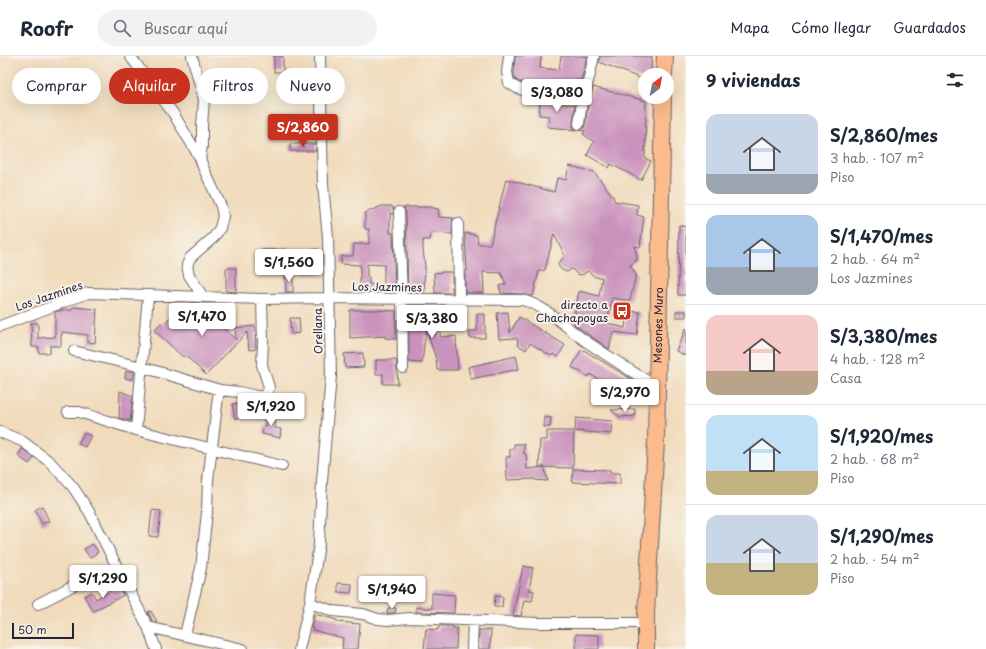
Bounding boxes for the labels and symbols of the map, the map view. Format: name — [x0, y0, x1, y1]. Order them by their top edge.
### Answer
north arrow — [638, 68, 674, 104]
pin: S/3,080 — [520, 79, 594, 113]
pin: S/2,860 — [266, 114, 340, 148]
pin: S/1,560 — [252, 249, 326, 283]
street label: Los Jazmines — [13, 276, 85, 315]
street label: Los Jazmines — [352, 277, 422, 296]
street label: Mesones Muro — [649, 287, 667, 363]
place label: directo a Chachapoyas — [536, 296, 608, 326]
bus stop icon: directo a Chachapoyas — [611, 300, 633, 322]
pin: S/1,470 — [165, 303, 239, 337]
pin: S/3,380 — [395, 305, 469, 339]
street label: Orellana — [309, 308, 326, 354]
pin: S/2,970 — [588, 379, 662, 413]
pin: S/1,920 — [234, 393, 308, 427]
pin: S/1,290 — [66, 565, 140, 599]
pin: S/1,940 — [355, 576, 429, 610]
scale bar — [12, 621, 74, 640]

